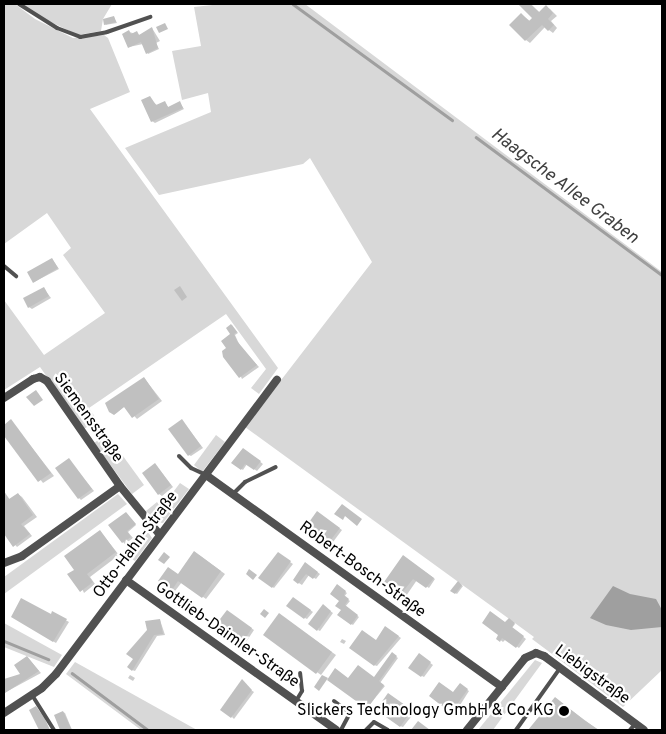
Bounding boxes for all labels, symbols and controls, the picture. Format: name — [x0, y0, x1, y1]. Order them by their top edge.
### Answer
water label: Haagsche Allee Graben — [486, 124, 642, 250]
street label: Siemensstraße — [49, 369, 127, 467]
street label: Otto-Hahn-Straße — [90, 488, 182, 602]
street label: Robert-Bosch-Straße — [295, 518, 429, 622]
street label: Gottlieb-Daimler-Straße — [151, 578, 303, 692]
street label: Liebigstraße — [551, 641, 633, 709]
place label: Slickers Technology GmbH & Co. KG — [296, 701, 554, 721]
marker: Slickers Technology GmbH & Co. KG — [558, 705, 570, 717]

